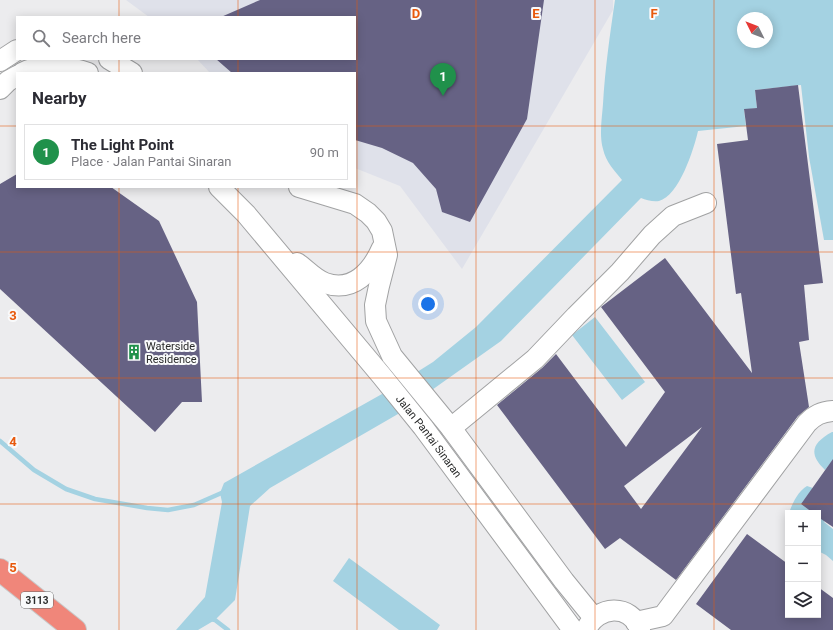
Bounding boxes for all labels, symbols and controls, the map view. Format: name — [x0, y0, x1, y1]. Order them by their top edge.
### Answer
text: D — [412, 6, 420, 21]
text: E — [532, 6, 540, 21]
text: F — [650, 6, 658, 21]
north arrow — [737, 12, 773, 48]
search box — [16, 16, 356, 60]
icon: search — [30, 27, 52, 49]
text: Search here — [62, 29, 141, 47]
pin: 1 — [430, 63, 456, 96]
text: Nearby — [32, 88, 87, 108]
text: The Light Point — [71, 136, 174, 154]
text: 1 — [42, 145, 50, 160]
text: 90 m — [310, 145, 339, 160]
text: Place · Jalan Pantai Sinaran — [71, 154, 231, 169]
your location — [418, 294, 438, 314]
text: 3 — [9, 308, 17, 323]
place label: Waterside Residence — [146, 340, 197, 366]
building icon: Waterside Residence — [125, 343, 143, 361]
street label: Jalan Pantai Sinaran — [393, 393, 464, 480]
text: 4 — [9, 434, 17, 449]
map controls — [785, 510, 821, 618]
button: + — [785, 510, 821, 546]
button: − — [785, 546, 821, 582]
text: 5 — [9, 560, 17, 575]
button: layers — [785, 582, 821, 618]
road number: 3113 — [21, 592, 53, 608]

